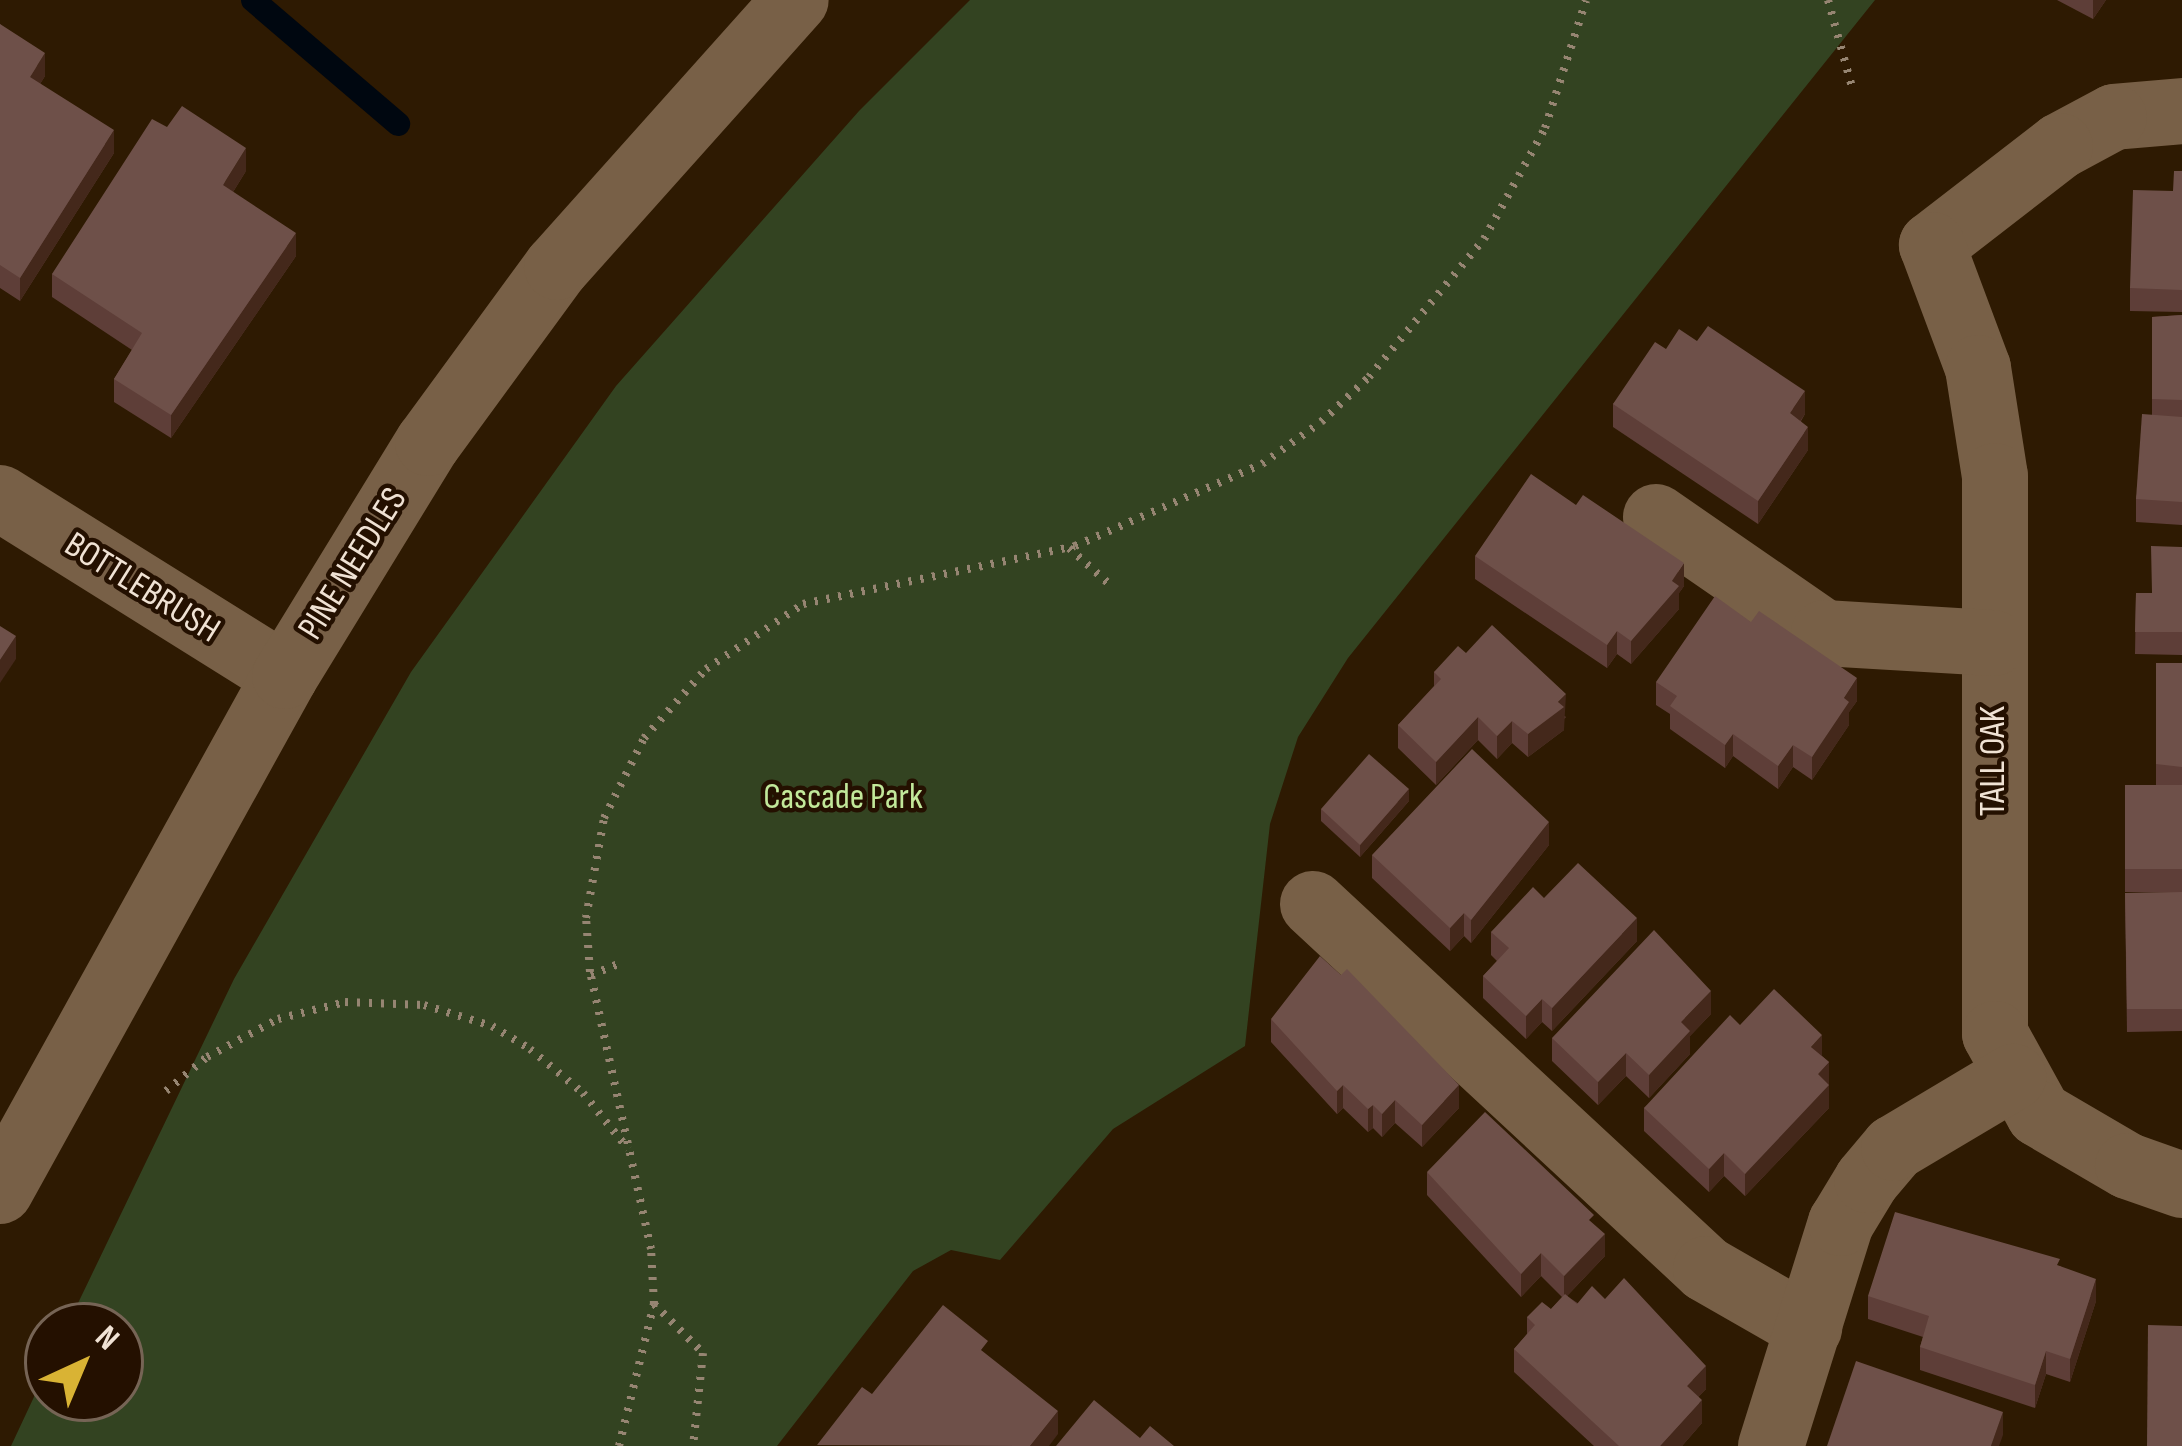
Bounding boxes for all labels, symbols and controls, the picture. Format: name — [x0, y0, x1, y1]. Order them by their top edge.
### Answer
street label: PINE NEEDLES — [289, 480, 417, 648]
street label: BOTTLEBRUSH — [56, 523, 228, 653]
street label: TALL OAK — [1972, 706, 2016, 816]
park label: Cascade Park — [763, 776, 923, 820]
north arrow — [24, 1302, 144, 1422]
text: N — [87, 1318, 127, 1359]

